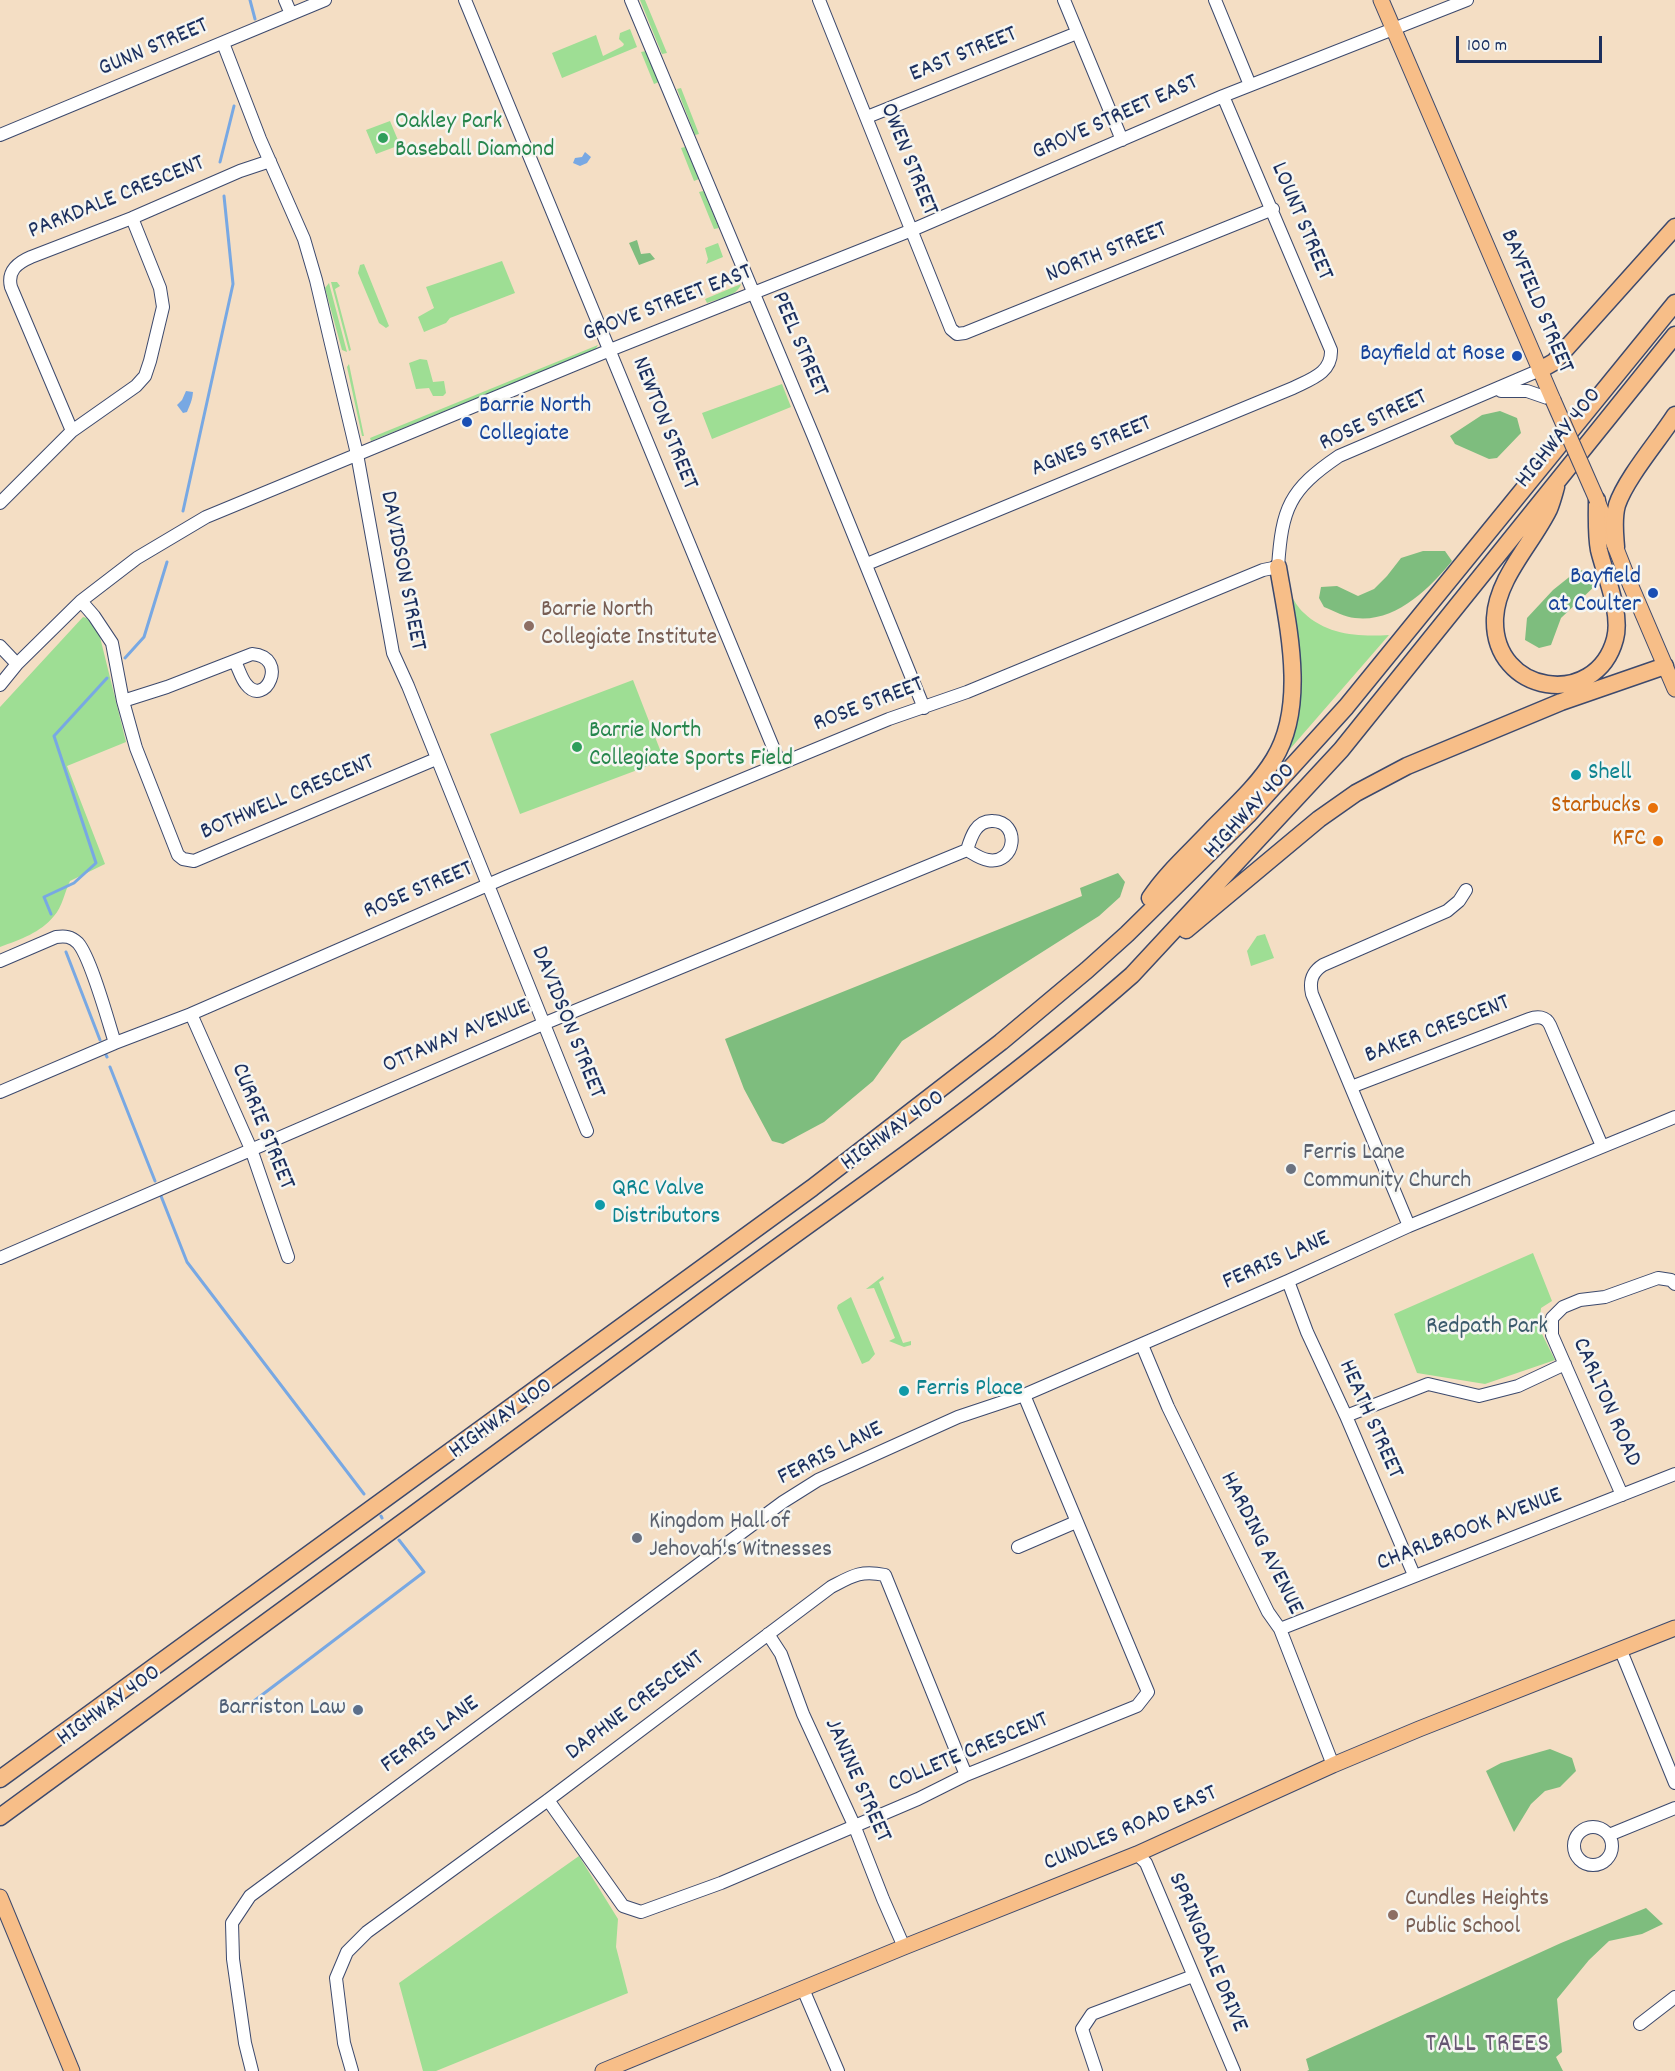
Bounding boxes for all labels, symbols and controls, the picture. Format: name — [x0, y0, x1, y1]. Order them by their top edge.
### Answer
street label: GUNN STREET — [95, 13, 213, 85]
street label: EAST STREET — [906, 21, 1022, 91]
scale bar — [1459, 24, 1604, 62]
text: 100 m — [1467, 34, 1507, 59]
street label: GROVE STREET EAST — [1029, 70, 1203, 168]
street label: OWEN STREET — [871, 99, 943, 221]
place label: Oakley Park Baseball Diamond — [395, 110, 554, 166]
marker: Oakley Park Baseball Diamond — [376, 131, 390, 145]
street label: PARKDALE CRESCENT — [25, 150, 209, 248]
street label: LOUNT STREET — [1262, 159, 1338, 285]
street label: NORTH STREET — [1042, 217, 1172, 291]
street label: BAYFIELD STREET — [1492, 226, 1578, 378]
street label: GROVE STREET EAST — [580, 260, 756, 350]
street label: PEEL STREET — [763, 288, 833, 402]
place label: Bayfield at Rose — [1360, 342, 1505, 370]
marker: Bayfield at Rose — [1510, 349, 1524, 363]
street label: NEWTON STREET — [623, 353, 703, 495]
street label: HIGHWAY 400 — [1511, 383, 1609, 495]
street label: ROSE STREET — [1315, 384, 1433, 460]
place label: Barrie North Collegiate — [479, 394, 591, 450]
street label: AGNES STREET — [1028, 411, 1156, 485]
marker: Barrie North Collegiate — [460, 415, 474, 429]
street label: DAVIDSON STREET — [371, 489, 431, 653]
place label: Bayfield at Coulter — [1548, 565, 1641, 621]
marker: Bayfield at Coulter — [1646, 586, 1660, 600]
place label: Barrie North Collegiate Institute — [541, 598, 717, 654]
marker: Barrie North Collegiate Institute — [522, 619, 536, 633]
street label: ROSE STREET — [810, 672, 928, 740]
place label: Barrie North Collegiate Sports Field — [589, 719, 793, 775]
marker: Barrie North Collegiate Sports Field — [570, 740, 584, 754]
street label: BOTHWELL CRESCENT — [197, 749, 379, 849]
street label: HIGHWAY 400 — [1199, 758, 1303, 866]
place label: Shell — [1588, 761, 1632, 789]
marker: Shell — [1569, 768, 1583, 782]
place label: Starbucks — [1551, 794, 1641, 822]
marker: Starbucks — [1646, 801, 1660, 815]
place label: KFC — [1612, 827, 1646, 855]
marker: KFC — [1651, 834, 1665, 848]
street label: ROSE STREET — [360, 856, 478, 928]
street label: DAVIDSON STREET — [522, 943, 610, 1103]
street label: BAKER CRESCENT — [1361, 990, 1515, 1072]
street label: OTTAWAY AVENUE — [379, 994, 535, 1082]
street label: CURRIE STREET — [223, 1060, 299, 1194]
street label: HIGHWAY 400 — [836, 1085, 952, 1179]
place label: Ferris Lane Community Church — [1303, 1141, 1471, 1197]
marker: Ferris Lane Community Church — [1284, 1162, 1298, 1176]
place label: QRC Valve Distributors — [612, 1177, 720, 1233]
marker: QRC Valve Distributors — [593, 1198, 607, 1212]
street label: FERRIS LANE — [1219, 1226, 1335, 1298]
park label: Redpath Park — [1426, 1315, 1548, 1343]
street label: CARLTON ROAD — [1564, 1334, 1646, 1472]
street label: HEATH STREET — [1330, 1356, 1408, 1484]
street label: HIGHWAY 400 — [444, 1373, 560, 1467]
place label: Ferris Place — [916, 1377, 1023, 1405]
marker: Ferris Place — [897, 1384, 911, 1398]
street label: FERRIS LANE — [774, 1416, 888, 1494]
street label: HARDING AVENUE — [1212, 1468, 1308, 1620]
street label: CHARLBROOK AVENUE — [1373, 1482, 1567, 1580]
place label: Kingdom Hall of Jehovah's Witnesses — [649, 1510, 832, 1566]
marker: Kingdom Hall of Jehovah's Witnesses — [630, 1531, 644, 1545]
street label: DAPHNE CRESCENT — [561, 1646, 711, 1768]
street label: HIGHWAY 400 — [52, 1660, 168, 1754]
street label: FERRIS LANE — [376, 1691, 486, 1781]
place label: Barriston Law — [218, 1696, 346, 1724]
marker: Barriston Law — [351, 1703, 365, 1717]
street label: COLLETE CRESCENT — [884, 1707, 1054, 1801]
street label: JANINE STREET — [816, 1715, 896, 1847]
street label: CUNDLES ROAD EAST — [1040, 1781, 1222, 1879]
street label: SPRINGDALE DRIVE — [1159, 1869, 1253, 2037]
place label: Cundles Heights Public School — [1405, 1887, 1549, 1943]
marker: Cundles Heights Public School — [1386, 1908, 1400, 1922]
district label: TALL TREES — [1426, 2030, 1550, 2062]

